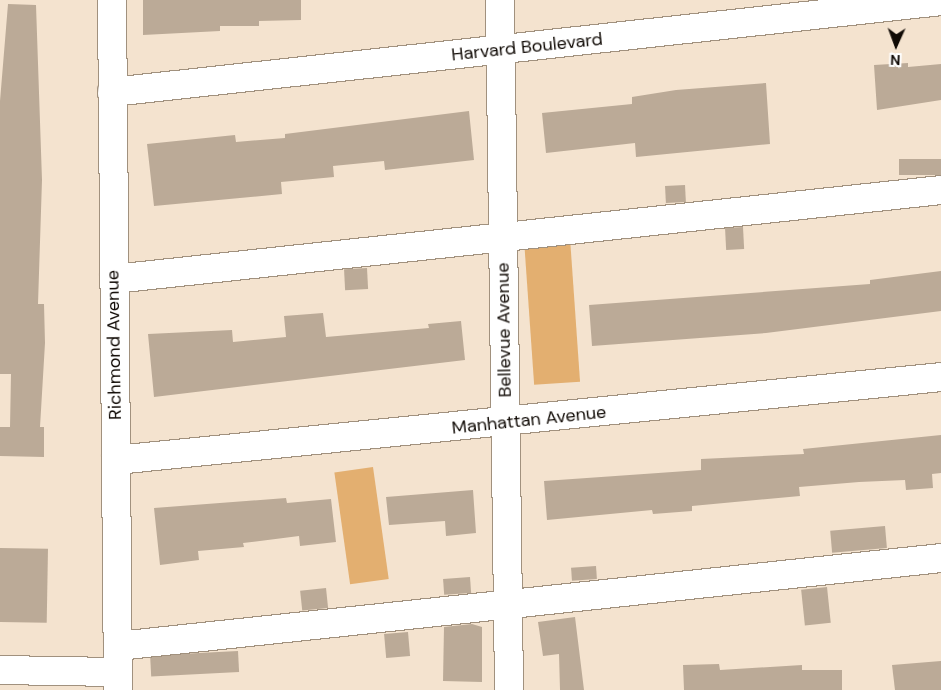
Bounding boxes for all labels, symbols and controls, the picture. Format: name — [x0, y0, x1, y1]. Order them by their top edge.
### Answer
north arrow — [871, 20, 921, 70]
street label: Harvard Boulevard — [450, 28, 604, 66]
text: N — [890, 51, 901, 69]
street label: Bellevue Avenue — [492, 262, 516, 398]
street label: Richmond Avenue — [102, 270, 126, 420]
street label: Manhattan Avenue — [451, 401, 607, 439]

